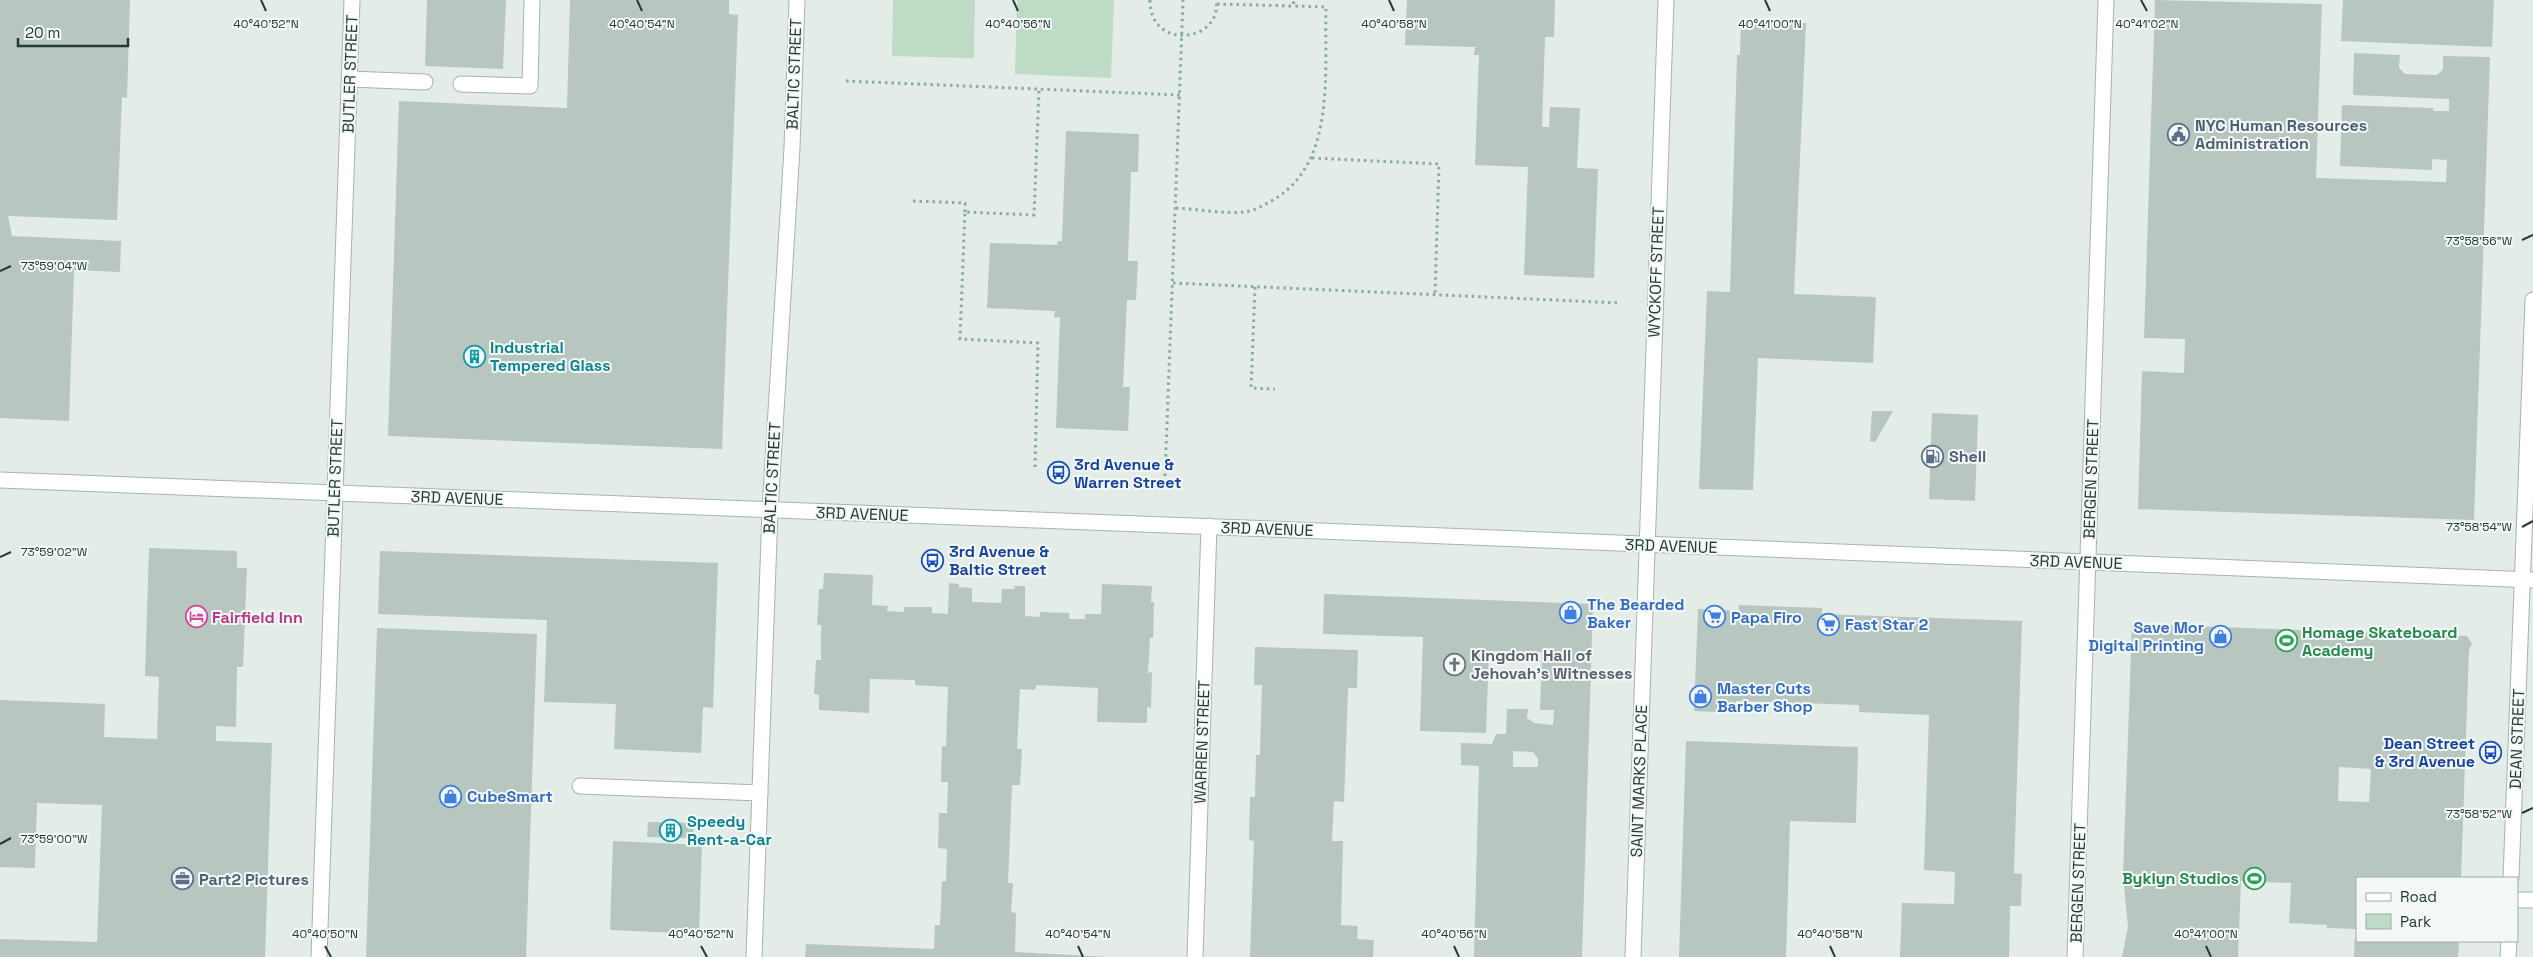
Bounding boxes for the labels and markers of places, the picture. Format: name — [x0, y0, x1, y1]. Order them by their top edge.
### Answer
place label: NYC Human Resources Administration — [2195, 115, 2367, 154]
public building icon: NYC Human Resources Administration — [2167, 122, 2191, 146]
place label: Industrial Tempered Glass — [490, 337, 611, 376]
building icon: Industrial Tempered Glass — [462, 344, 486, 368]
fuel station icon: Shell — [1921, 444, 1945, 468]
place label: Shell — [1949, 446, 1986, 467]
place label: 3rd Avenue & Warren Street — [1074, 454, 1182, 493]
bus stop icon: 3rd Avenue & Warren Street — [1046, 461, 1070, 485]
place label: 3rd Avenue & Baltic Street — [949, 541, 1049, 580]
bus stop icon: 3rd Avenue & Baltic Street — [921, 548, 945, 572]
place label: The Bearded Baker — [1587, 594, 1684, 633]
shop icon: The Bearded Baker — [1559, 601, 1583, 625]
hotel icon: Fairfield Inn — [184, 605, 208, 629]
supermarket icon: Papa Firo — [1703, 605, 1727, 629]
place label: Fairfield Inn — [212, 607, 303, 628]
place label: Papa Firo — [1731, 607, 1802, 628]
supermarket icon: Fast Star 2 — [1817, 612, 1841, 636]
place label: Fast Star 2 — [1845, 614, 1928, 635]
place label: Save Mor Digital Printing — [2088, 617, 2204, 656]
place label: Homage Skateboard Academy — [2302, 622, 2458, 661]
shop icon: Save Mor Digital Printing — [2208, 624, 2232, 648]
sports icon: Homage Skateboard Academy — [2274, 629, 2298, 653]
place label: Kingdom Hall of Jehovah's Witnesses — [1471, 645, 1633, 684]
church icon: Kingdom Hall of Jehovah's Witnesses — [1443, 652, 1467, 676]
place label: Master Cuts Barber Shop — [1717, 678, 1813, 717]
shop icon: Master Cuts Barber Shop — [1689, 685, 1713, 709]
place label: Dean Street & 3rd Avenue — [2375, 733, 2475, 772]
bus stop icon: Dean Street & 3rd Avenue — [2479, 740, 2503, 764]
shop icon: CubeSmart — [439, 784, 463, 808]
place label: CubeSmart — [467, 786, 553, 807]
place label: Speedy Rent-a-Car — [687, 811, 772, 850]
building icon: Speedy Rent-a-Car — [659, 818, 683, 842]
sports icon: Byklyn Studios — [2243, 866, 2267, 890]
office icon: Part2 Pictures — [171, 867, 195, 891]
place label: Byklyn Studios — [2122, 868, 2239, 889]
place label: Part2 Pictures — [199, 869, 309, 890]

